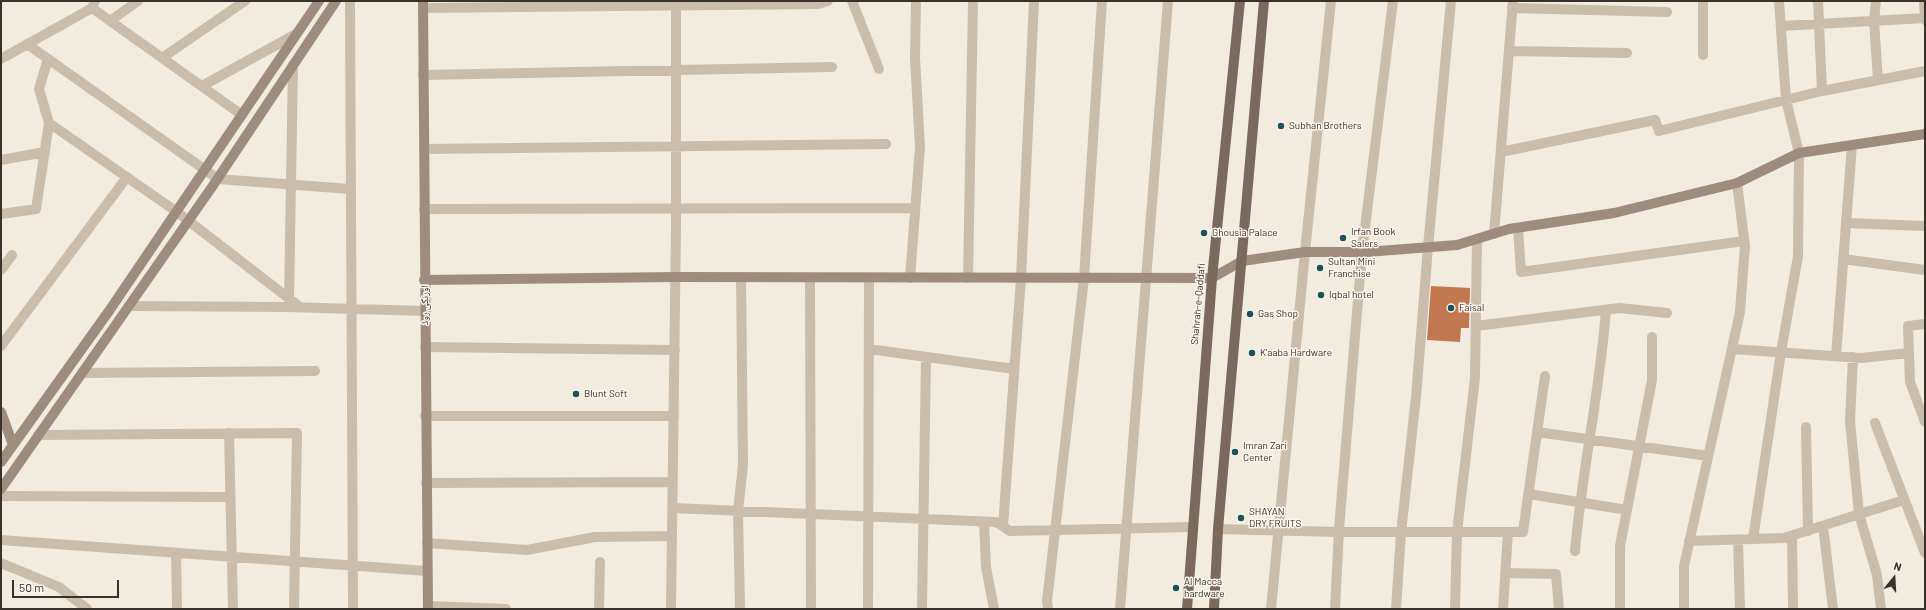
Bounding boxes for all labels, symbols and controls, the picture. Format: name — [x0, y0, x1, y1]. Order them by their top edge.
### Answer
place label: Subhan Brothers — [1289, 120, 1361, 132]
marker: Subhan Brothers — [1276, 121, 1286, 131]
place label: Irfan Book Salers — [1351, 226, 1395, 250]
place label: Ghousia Palace — [1212, 227, 1278, 239]
marker: Ghousia Palace — [1199, 228, 1209, 238]
marker: Irfan Book Salers — [1338, 233, 1348, 243]
place label: Sultan Mini Franchise — [1328, 256, 1375, 280]
street label: Shahrah-e-Qaddafi — [1188, 263, 1208, 345]
marker: Sultan Mini Franchise — [1315, 263, 1325, 273]
street label: اورنگی روڈ — [419, 285, 431, 325]
place label: Iqbal hotel — [1329, 289, 1374, 301]
marker: Iqbal hotel — [1316, 290, 1326, 300]
place label: Faisal — [1459, 302, 1484, 314]
marker: Faisal — [1446, 303, 1456, 313]
place label: Gas Shop — [1258, 308, 1298, 320]
marker: Gas Shop — [1245, 309, 1255, 319]
place label: K'aaba Hardware — [1260, 347, 1332, 359]
marker: K'aaba Hardware — [1247, 348, 1257, 358]
place label: Blunt Soft — [584, 388, 627, 400]
marker: Blunt Soft — [571, 389, 581, 399]
place label: Imran Zari Center — [1243, 440, 1287, 464]
marker: Imran Zari Center — [1230, 447, 1240, 457]
place label: SHAYAN DRY FRUITS — [1249, 506, 1301, 530]
marker: SHAYAN DRY FRUITS — [1236, 513, 1246, 523]
north arrow — [1874, 558, 1914, 598]
text: N — [1892, 559, 1903, 573]
scale bar — [14, 572, 121, 598]
place label: Al Macca hardware — [1184, 576, 1225, 600]
text: 50 m — [19, 580, 44, 594]
marker: Al Macca hardware — [1171, 583, 1181, 593]

